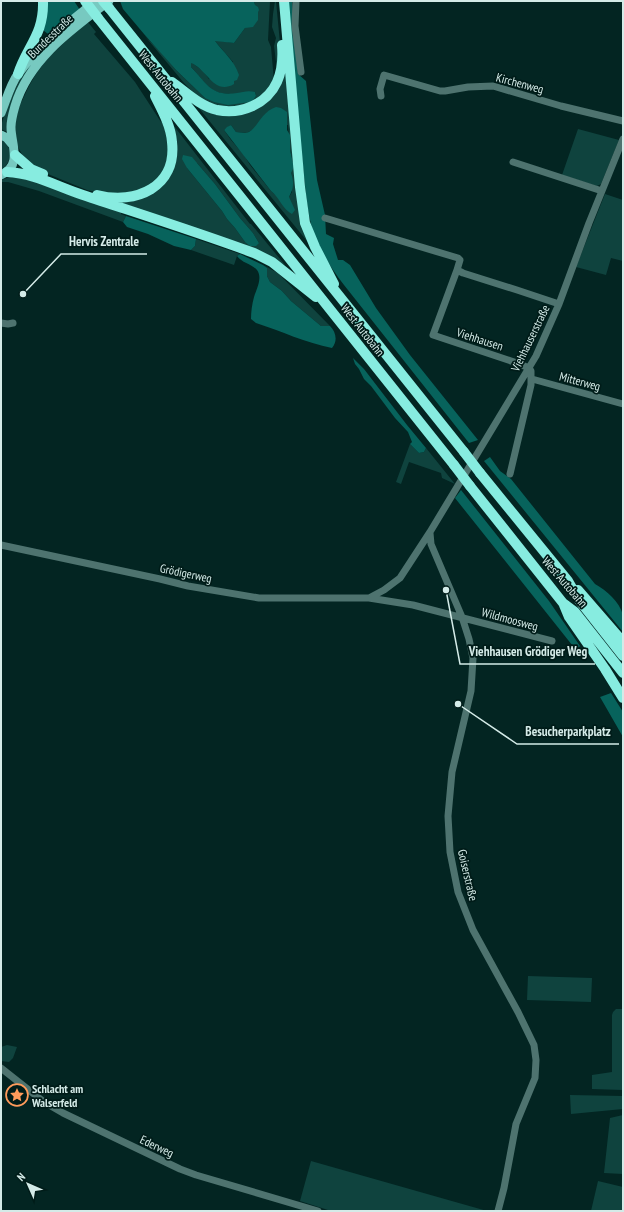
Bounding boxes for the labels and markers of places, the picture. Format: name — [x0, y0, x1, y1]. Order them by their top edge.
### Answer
callout: Hervis Zentrale — [61, 229, 147, 254]
callout: Viehhausen Grödiger Weg — [460, 639, 595, 664]
callout: Besucherparkplatz — [517, 719, 619, 744]
place label: Schlacht am Walserfeld — [31, 1081, 83, 1110]
place icon: Schlacht am Walserfeld — [4, 1082, 30, 1108]

